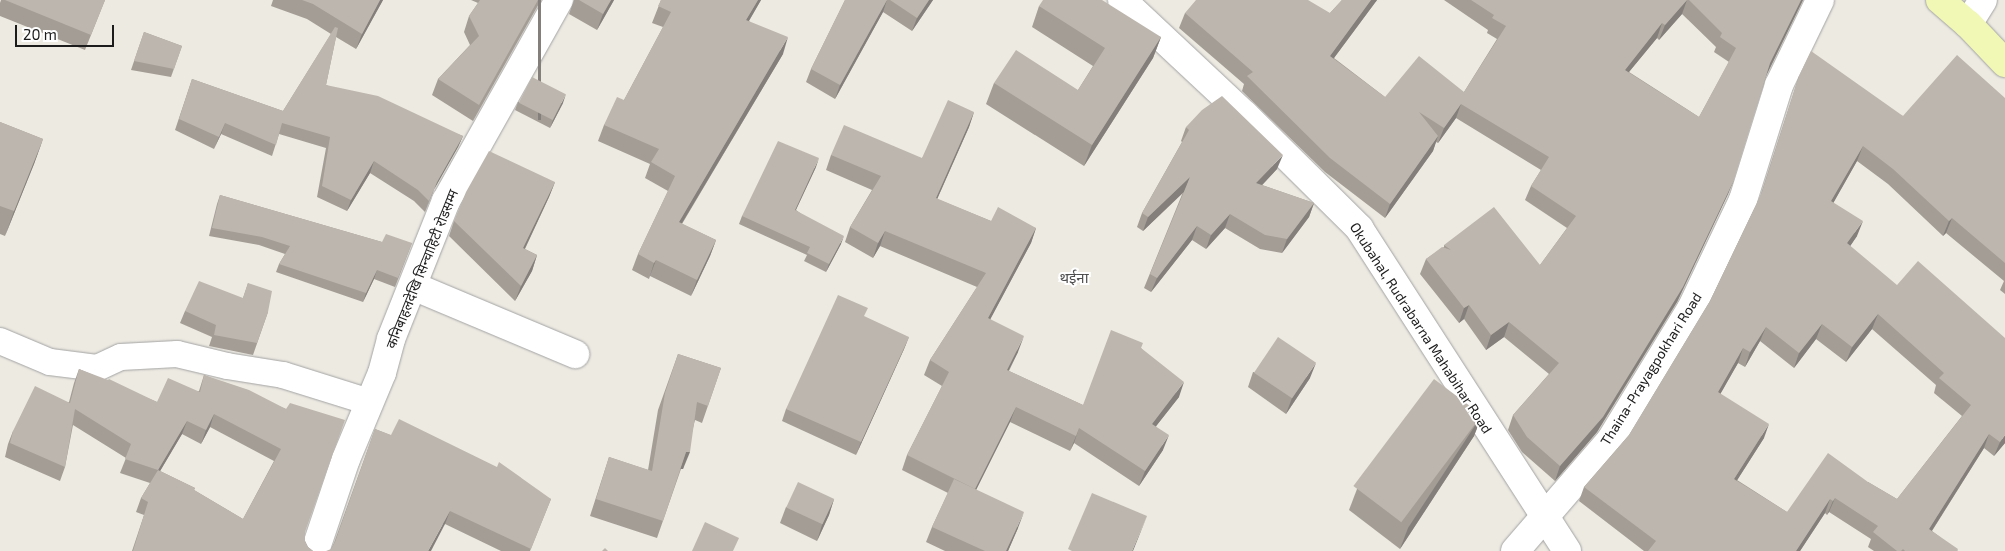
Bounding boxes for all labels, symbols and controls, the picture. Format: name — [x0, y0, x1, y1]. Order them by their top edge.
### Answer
scale bar — [18, 15, 116, 47]
text: 20 m — [23, 25, 57, 43]
street label: कनिबाहलदेखि सिन्चाहिटी रोडसम्म — [382, 187, 462, 351]
street label: Okubahal, Rudrabarna Mahabihar Road — [1346, 219, 1496, 437]
district label: थईना — [1059, 269, 1089, 287]
street label: Thaina-Prayagpokhari Road — [1597, 289, 1705, 449]

